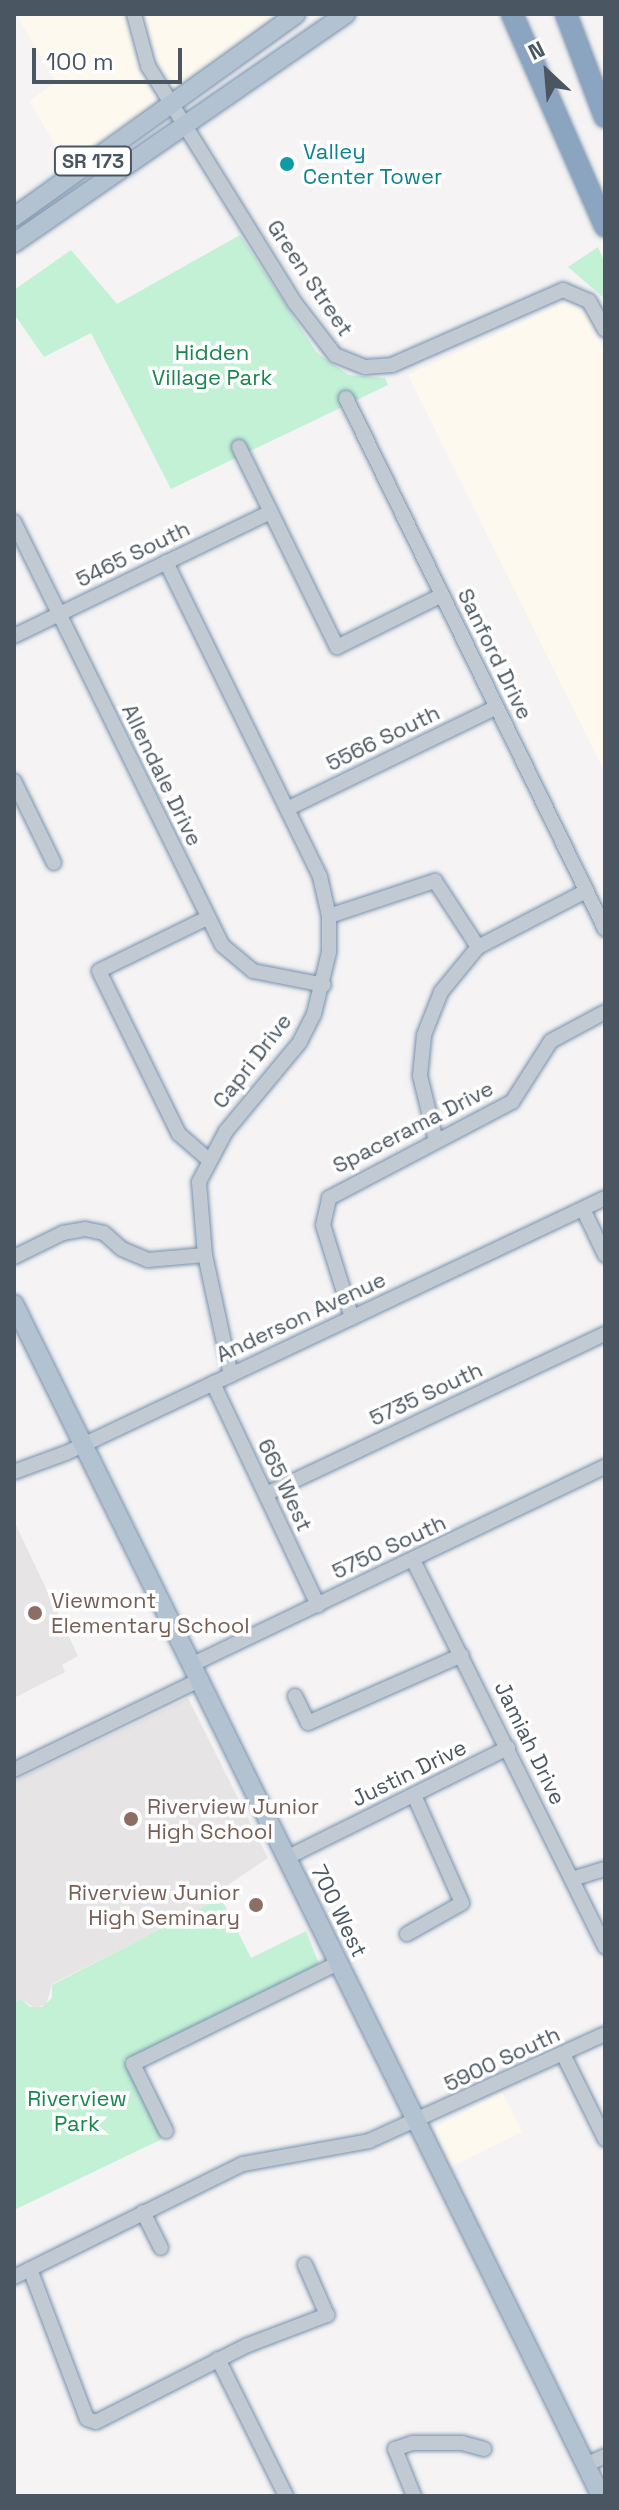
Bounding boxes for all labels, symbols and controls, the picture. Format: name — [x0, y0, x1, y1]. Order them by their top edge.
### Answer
scale bar — [36, 32, 186, 82]
north arrow — [507, 32, 587, 112]
text: N — [524, 35, 549, 66]
text: 100 m — [46, 46, 114, 77]
place label: Valley Center Tower — [303, 138, 443, 190]
road number: SR 173 — [53, 145, 133, 177]
marker: Valley Center Tower — [278, 155, 296, 173]
street label: Green Street — [261, 215, 359, 341]
park label: Hidden Village Park — [152, 339, 272, 390]
street label: 5465 South — [72, 515, 194, 593]
street label: Sanford Drive — [452, 584, 538, 724]
street label: 5566 South — [322, 699, 444, 777]
street label: Allendale Drive — [116, 700, 208, 850]
street label: Capri Drive — [207, 1008, 297, 1114]
street label: Spacerama Drive — [328, 1075, 498, 1179]
street label: Anderson Avenue — [212, 1266, 390, 1368]
street label: 5735 South — [365, 1356, 487, 1432]
street label: 665 West — [252, 1434, 318, 1536]
street label: 5750 South — [328, 1509, 450, 1585]
place label: Viewmont Elementary School — [51, 1587, 250, 1638]
marker: Viewmont Elementary School — [26, 1604, 44, 1622]
street label: Jamiah Drive — [489, 1677, 571, 1809]
street label: Justin Drive — [347, 1734, 471, 1812]
place label: Riverview Junior High School — [147, 1793, 319, 1844]
marker: Riverview Junior High School — [122, 1810, 140, 1828]
street label: 700 West — [305, 1860, 373, 1962]
place label: Riverview Junior High Seminary — [68, 1879, 240, 1930]
marker: Riverview Junior High Seminary — [247, 1896, 265, 1914]
street label: 5900 South — [440, 2021, 564, 2097]
park label: Riverview Park — [27, 2085, 127, 2136]

